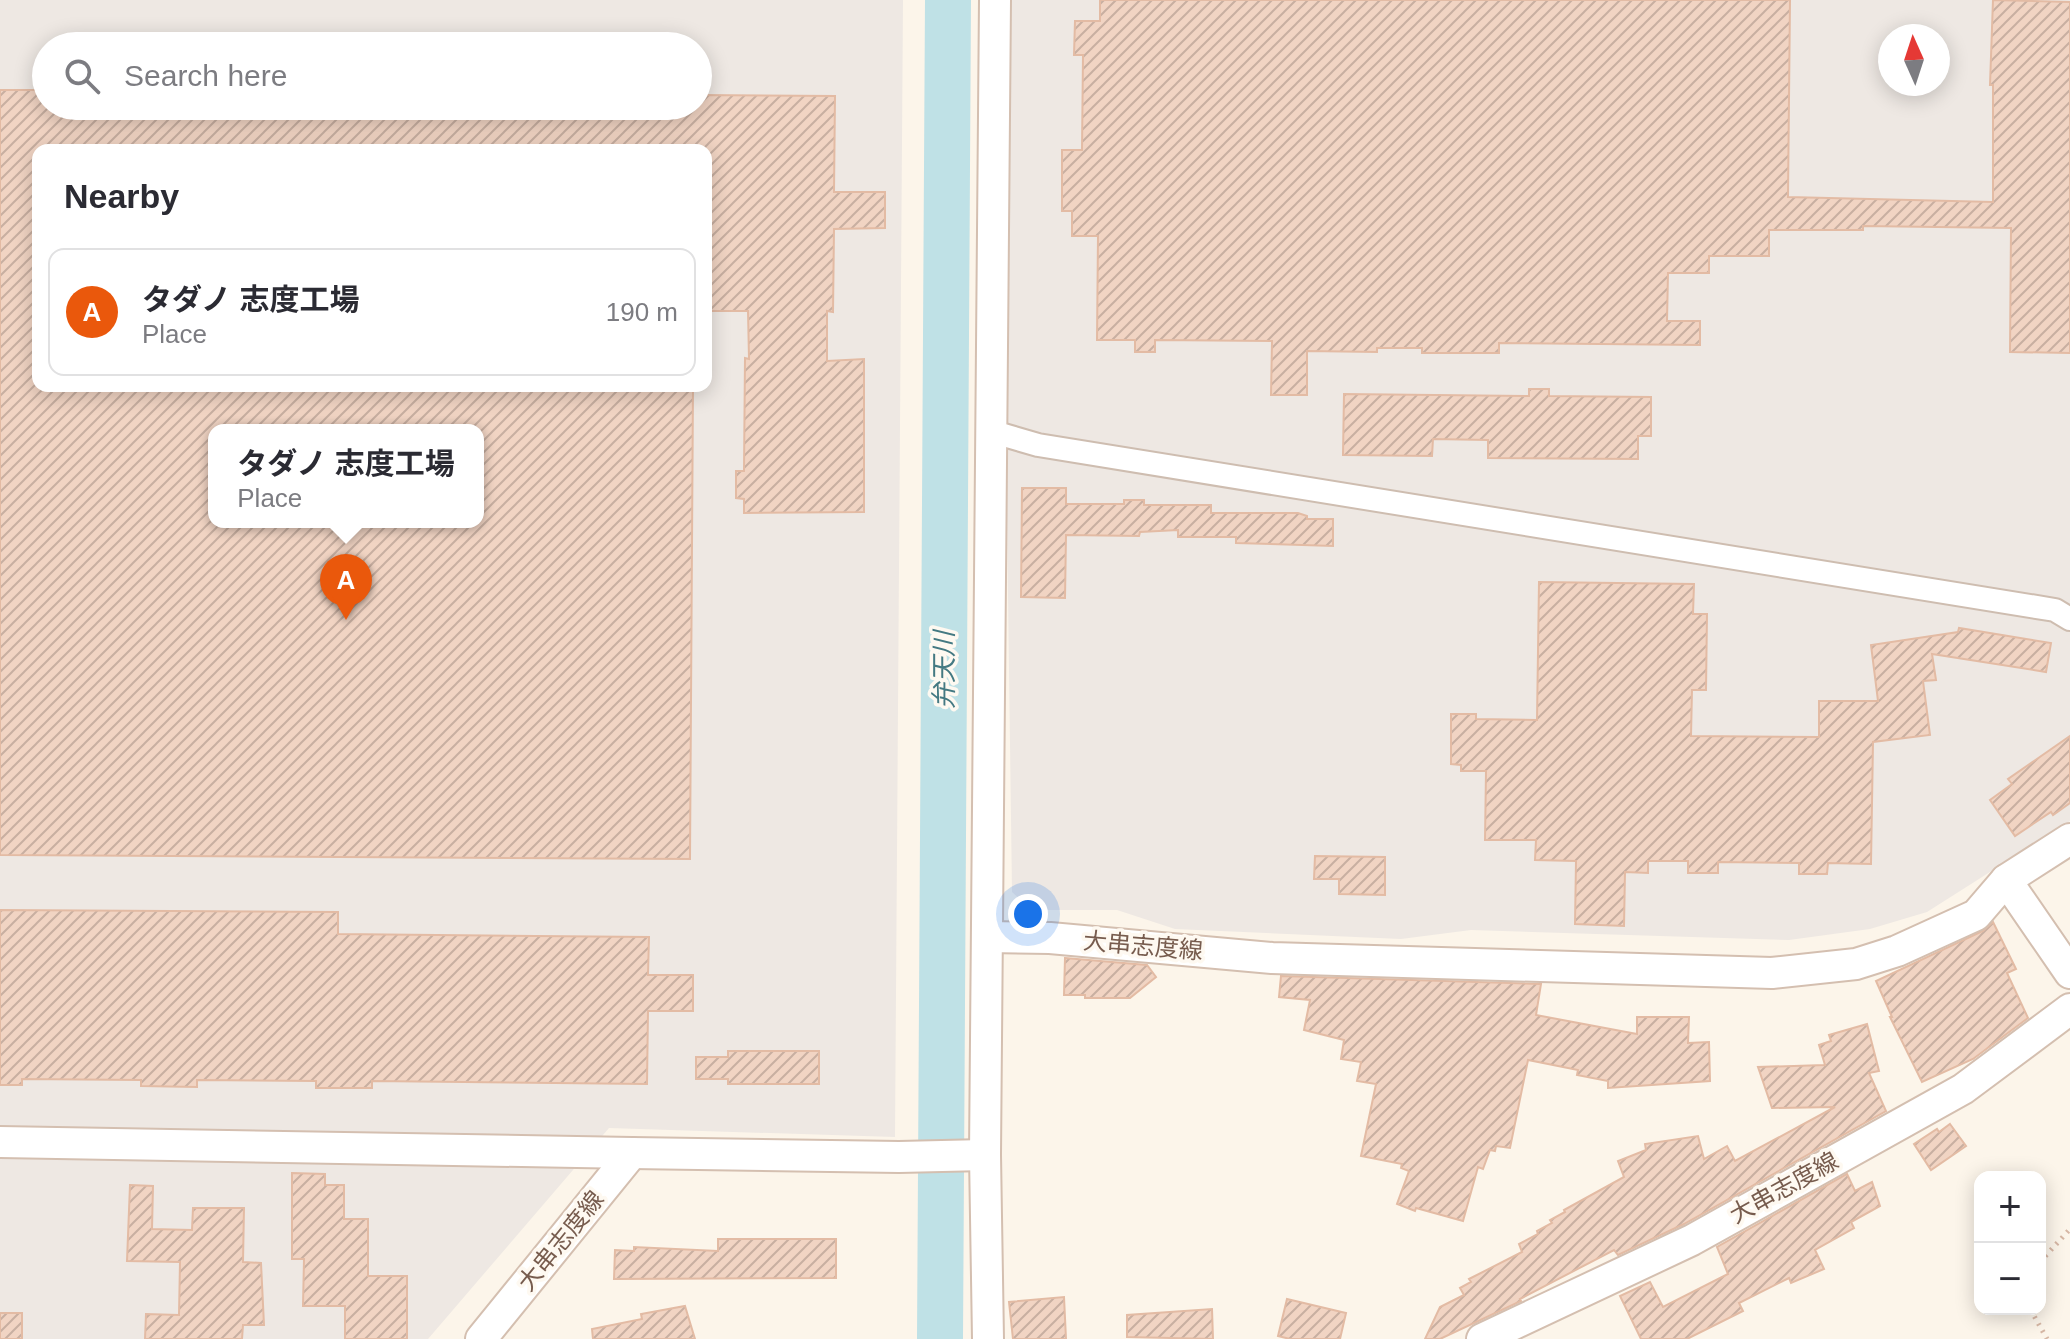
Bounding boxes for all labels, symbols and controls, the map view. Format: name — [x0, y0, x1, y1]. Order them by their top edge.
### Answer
north arrow — [1878, 24, 1950, 96]
search box — [32, 32, 712, 120]
icon: search — [60, 54, 104, 98]
text: Search here — [124, 59, 287, 92]
text: Nearby — [64, 177, 179, 215]
text: タダノ 志度工場 — [142, 283, 359, 316]
text: A — [83, 297, 101, 327]
text: 190 m — [606, 297, 678, 327]
text: Place — [142, 319, 207, 349]
popup — [208, 424, 484, 528]
text: タダノ 志度工場 — [237, 447, 455, 480]
text: Place — [237, 483, 302, 513]
pin: A — [320, 554, 372, 620]
water label: 弁天川 — [929, 628, 959, 709]
your location — [1008, 894, 1048, 934]
street label: 大串志度線 — [1082, 927, 1204, 964]
street label: 大串志度線 — [1725, 1147, 1843, 1228]
map controls — [1974, 1171, 2046, 1315]
button: + — [1974, 1171, 2046, 1243]
street label: 大串志度線 — [512, 1186, 609, 1296]
button: − — [1974, 1243, 2046, 1315]

